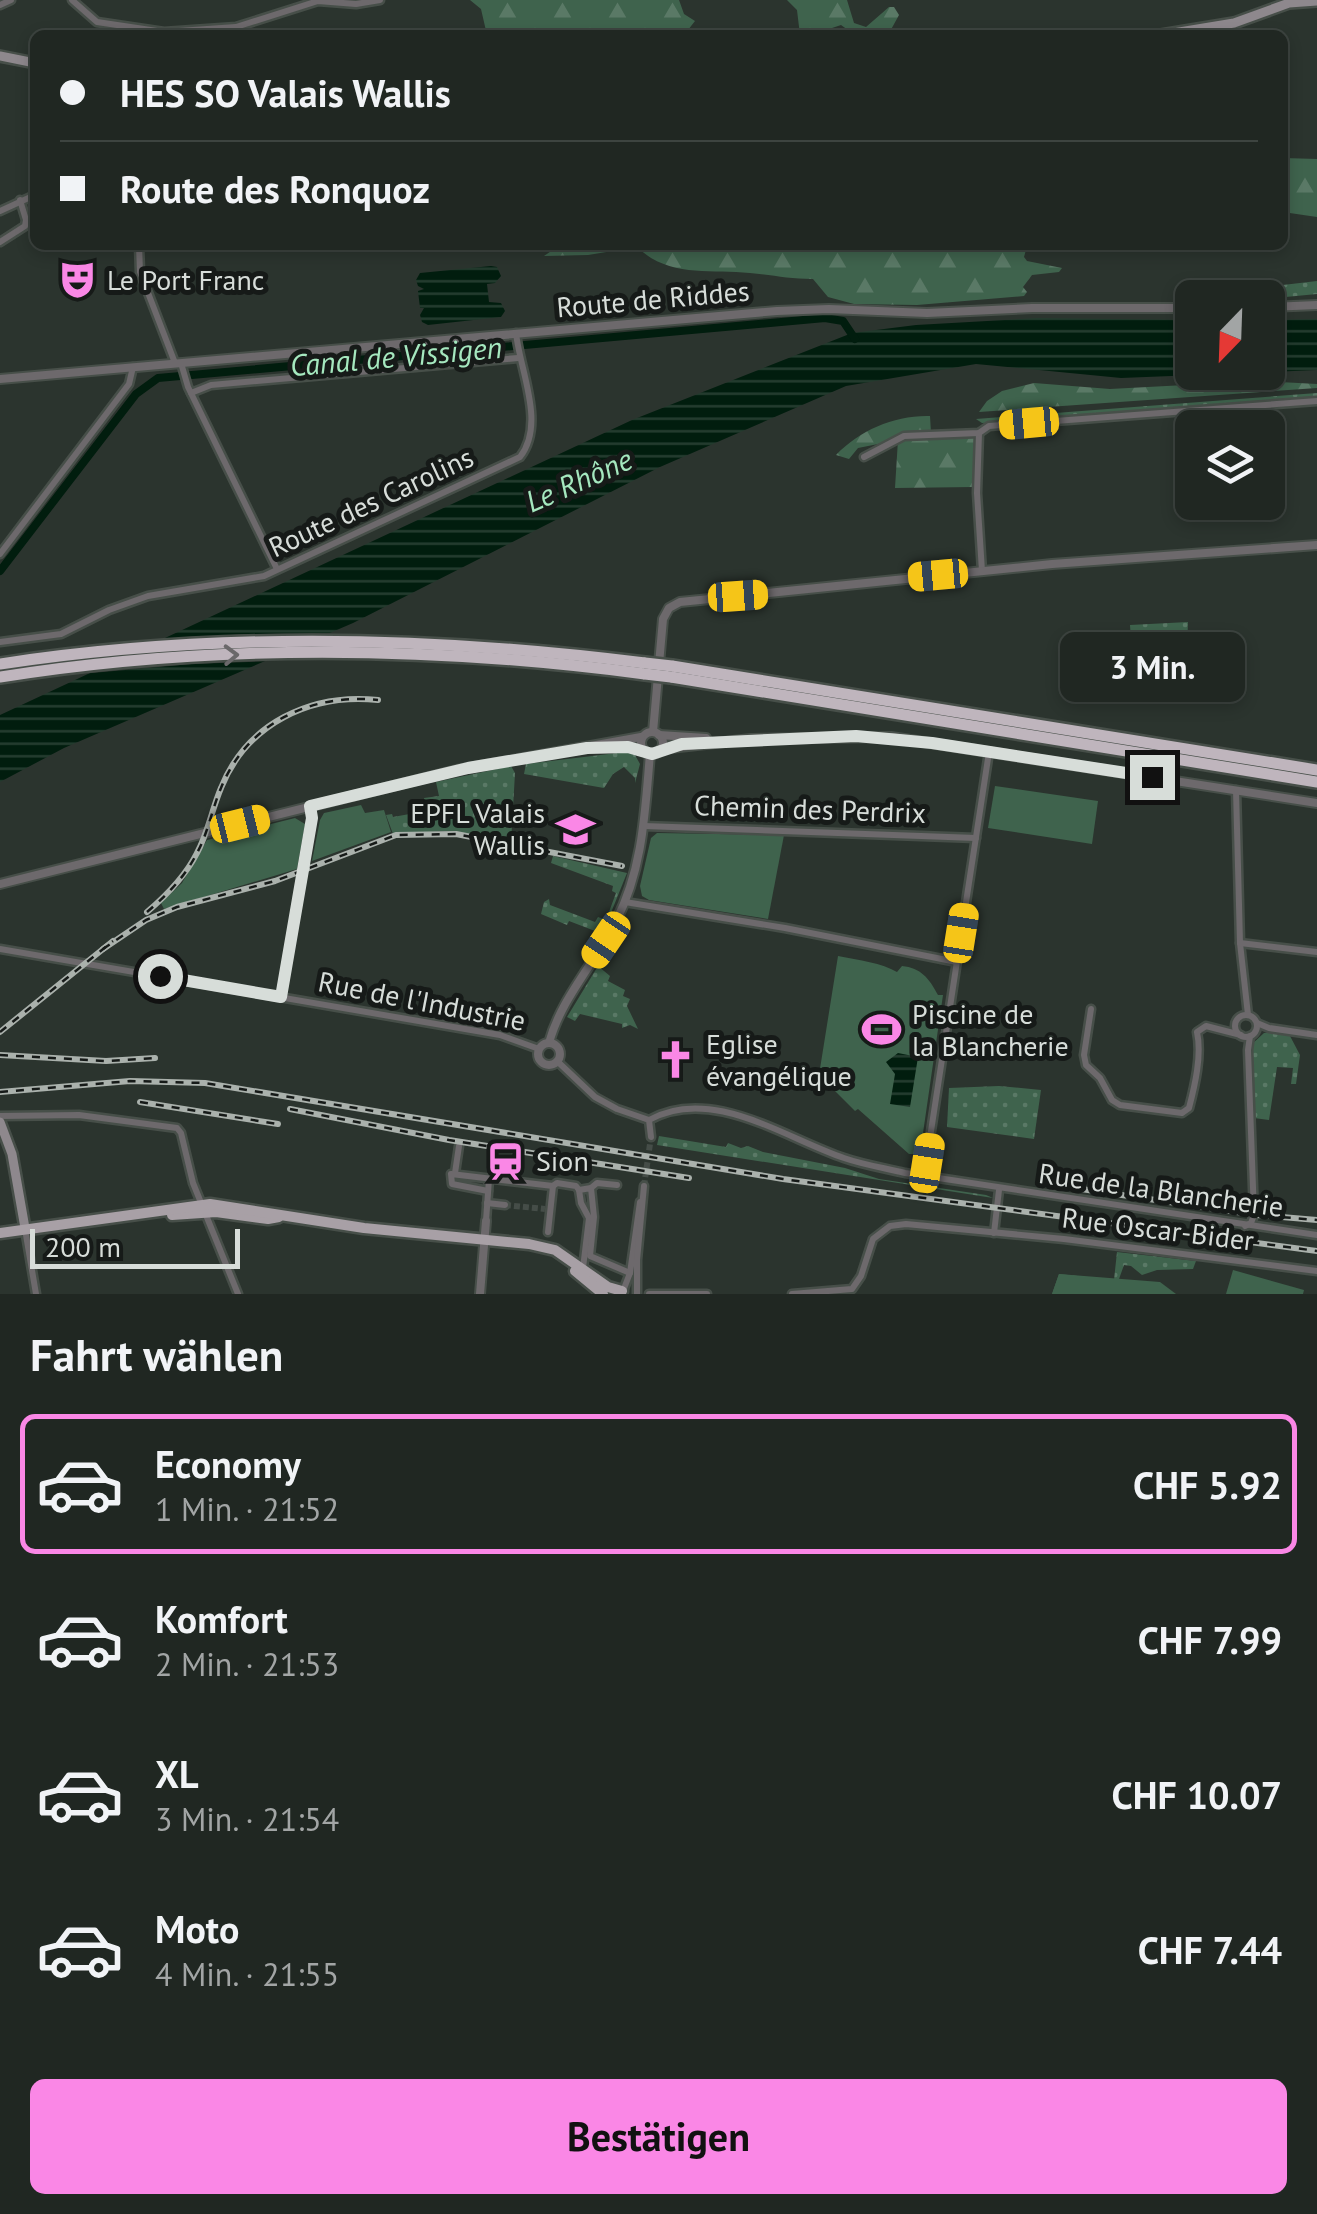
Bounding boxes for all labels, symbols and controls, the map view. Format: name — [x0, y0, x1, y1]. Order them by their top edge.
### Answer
text: HES SO Valais Wallis — [120, 68, 451, 117]
text: Route des Ronquoz — [120, 164, 430, 213]
theatre icon: Le Port Franc — [56, 259, 98, 301]
place label: Le Port Franc — [107, 261, 264, 298]
street label: Route de Riddes — [555, 272, 751, 325]
north arrow — [1175, 280, 1285, 390]
map controls — [1175, 280, 1285, 520]
water label: Canal de Vissigen — [288, 327, 504, 384]
car — [998, 405, 1060, 441]
button: layers — [1175, 410, 1285, 520]
street label: Route des Carolins — [263, 438, 479, 565]
water label: Le Rhône — [519, 439, 638, 520]
car — [907, 557, 969, 593]
car — [707, 579, 769, 613]
callout: 3 Min. — [1060, 632, 1244, 702]
one-way arrow — [223, 644, 239, 665]
text: 3 Min. — [1110, 646, 1195, 688]
route end — [1130, 755, 1175, 800]
street label: Chemin des Perdrix — [693, 786, 927, 831]
place label: EPFL Valais Wallis — [410, 794, 545, 863]
car — [207, 802, 273, 846]
school or university icon: EPFL Valais Wallis — [554, 808, 596, 850]
car — [941, 901, 981, 965]
car — [577, 907, 635, 973]
route start — [138, 954, 183, 999]
street label: Rue de l'Industrie — [315, 962, 529, 1039]
place label: Piscine de la Blancherie — [912, 995, 1069, 1064]
sports icon: Piscine de la Blancherie — [861, 1009, 903, 1051]
place label: Eglise évangélique — [706, 1025, 852, 1094]
church icon: Eglise évangélique — [655, 1039, 697, 1081]
car — [907, 1131, 947, 1195]
station icon: Sion — [485, 1140, 527, 1182]
place label: Sion — [536, 1142, 589, 1179]
street label: Rue de la Blancherie — [1036, 1154, 1286, 1225]
street label: Rue Oscar-Bider — [1060, 1198, 1257, 1259]
scale bar — [30, 1224, 240, 1268]
text: 200 m — [45, 1228, 121, 1265]
text: Fahrt wählen — [30, 1325, 283, 1383]
icon: car — [35, 1439, 125, 1529]
text: Economy — [155, 1439, 301, 1488]
text: CHF 5.92 — [1133, 1460, 1282, 1509]
text: 1 Min. · 21:52 — [155, 1488, 339, 1530]
icon: car — [35, 1594, 125, 1684]
text: Komfort — [155, 1594, 288, 1643]
text: CHF 7.99 — [1138, 1615, 1282, 1664]
text: 2 Min. · 21:53 — [155, 1643, 339, 1685]
icon: car — [35, 1749, 125, 1839]
text: XL — [155, 1749, 199, 1798]
text: CHF 10.07 — [1112, 1770, 1282, 1819]
text: 3 Min. · 21:54 — [155, 1798, 339, 1840]
icon: car — [35, 1904, 125, 1994]
text: Moto — [155, 1904, 239, 1953]
text: CHF 7.44 — [1138, 1925, 1282, 1974]
text: 4 Min. · 21:55 — [155, 1953, 339, 1995]
button: Bestätigen — [30, 2079, 1287, 2194]

